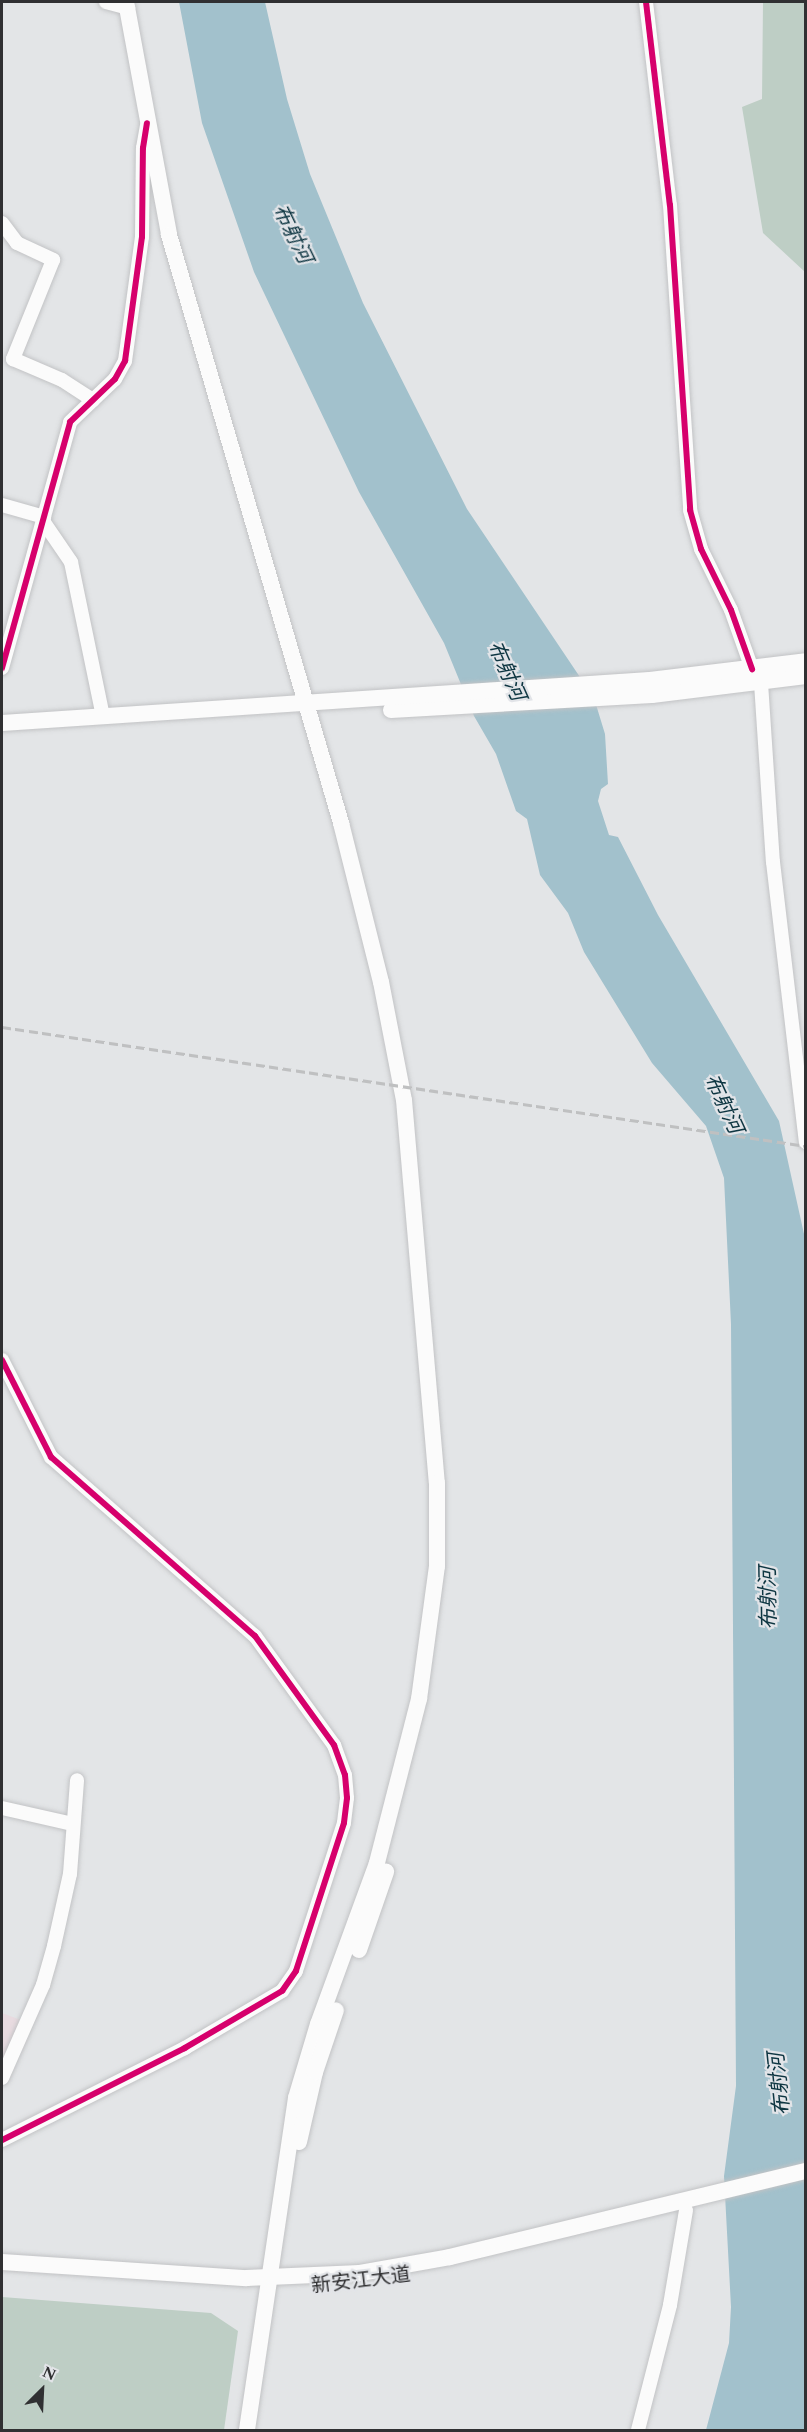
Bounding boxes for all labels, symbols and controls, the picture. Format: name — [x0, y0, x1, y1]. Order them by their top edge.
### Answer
water label: 布射河 — [267, 200, 317, 268]
water label: 布射河 — [482, 637, 530, 705]
water label: 布射河 — [698, 1070, 748, 1138]
water label: 布射河 — [756, 1566, 782, 1630]
water label: 布射河 — [764, 2051, 796, 2117]
street label: 新安江大道 — [310, 2263, 412, 2299]
north arrow — [12, 2360, 72, 2420]
text: N — [38, 2360, 60, 2387]

